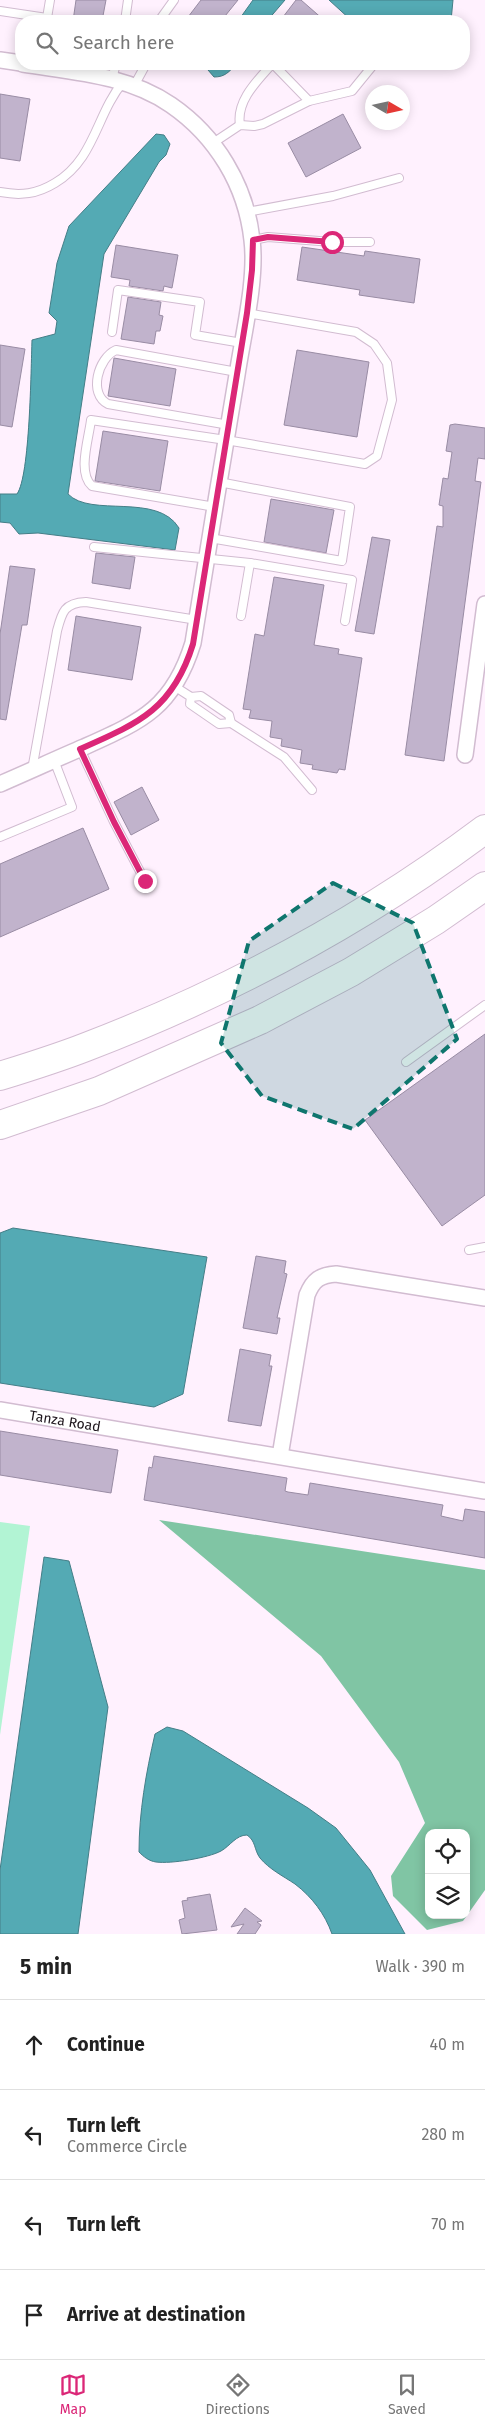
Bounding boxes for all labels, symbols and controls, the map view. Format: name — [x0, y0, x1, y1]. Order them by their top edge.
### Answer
search box — [15, 15, 470, 70]
icon: search — [33, 29, 61, 57]
text: Search here — [73, 31, 174, 54]
north arrow — [365, 85, 410, 130]
route start — [321, 231, 344, 254]
route end — [134, 870, 157, 893]
street label: Tanza Road — [28, 1407, 102, 1436]
map controls — [425, 1829, 470, 1919]
button: locate — [425, 1829, 470, 1874]
button: layers — [425, 1874, 470, 1919]
text: 5 min — [20, 1954, 72, 1980]
text: Walk · 390 m — [375, 1957, 465, 1976]
icon: ahead — [20, 2031, 48, 2059]
text: Continue — [67, 2033, 145, 2056]
text: 40 m — [430, 2035, 465, 2054]
text: Turn left — [67, 2114, 141, 2137]
icon: left — [20, 2121, 48, 2149]
text: 280 m — [421, 2125, 465, 2144]
text: Commerce Circle — [67, 2137, 187, 2156]
icon: left — [20, 2211, 48, 2239]
text: Turn left — [67, 2213, 141, 2236]
text: 70 m — [431, 2215, 465, 2234]
icon: arrive — [20, 2301, 48, 2329]
text: Arrive at destination — [67, 2303, 246, 2326]
tab: Map — [59, 2371, 87, 2418]
tab: Directions — [205, 2371, 270, 2418]
tab: Saved — [388, 2371, 426, 2418]

